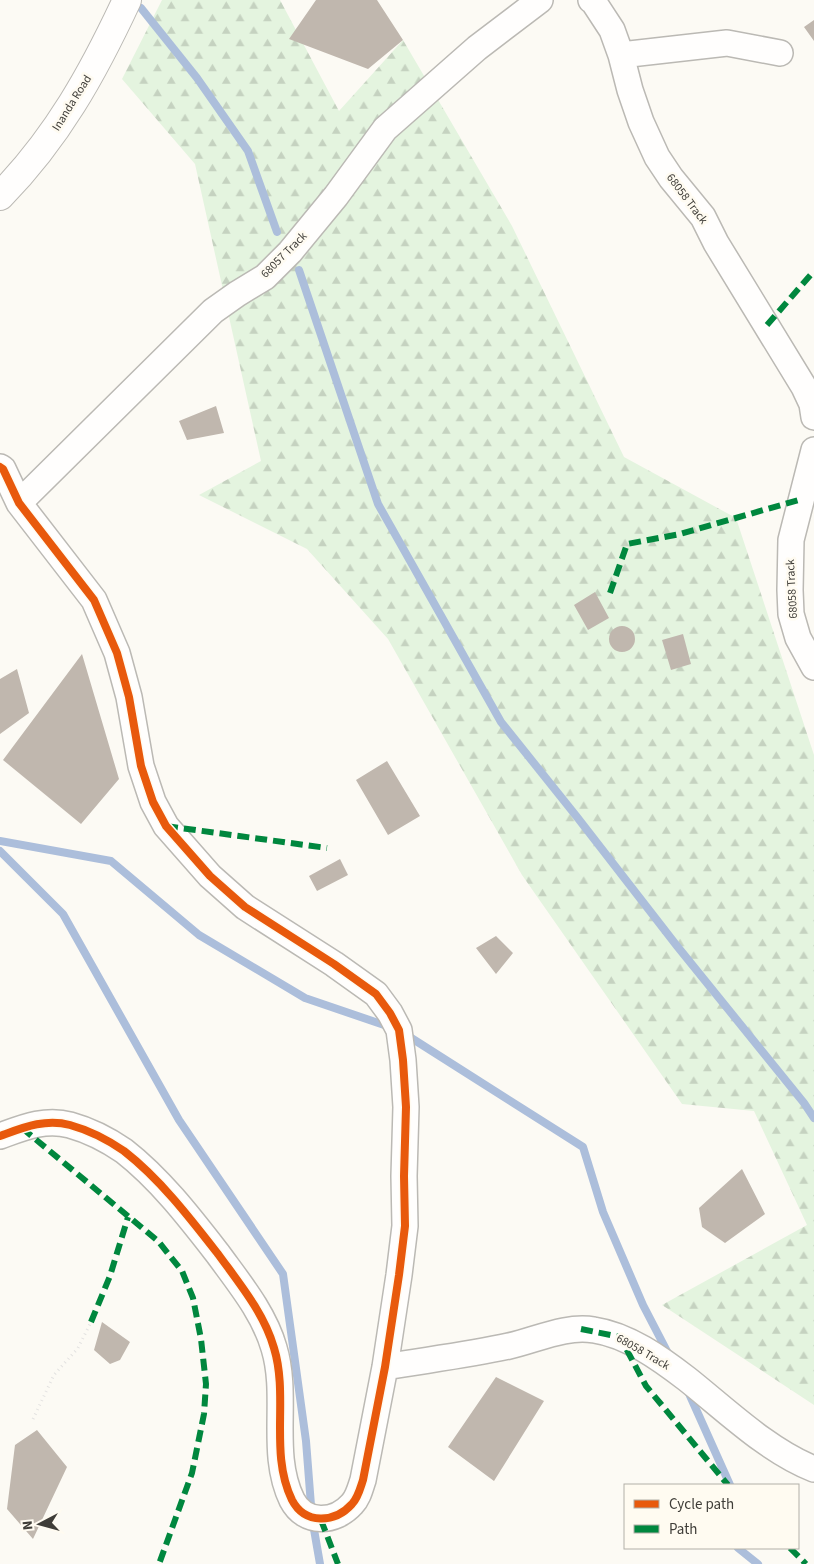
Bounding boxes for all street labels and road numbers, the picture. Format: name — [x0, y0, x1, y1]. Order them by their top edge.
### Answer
street label: Inanda Road — [48, 72, 96, 134]
street label: 68058 Track — [662, 170, 712, 228]
street label: 68057 Track — [257, 228, 311, 282]
street label: 68058 Track — [782, 559, 802, 619]
street label: 68058 Track — [613, 1330, 673, 1374]

